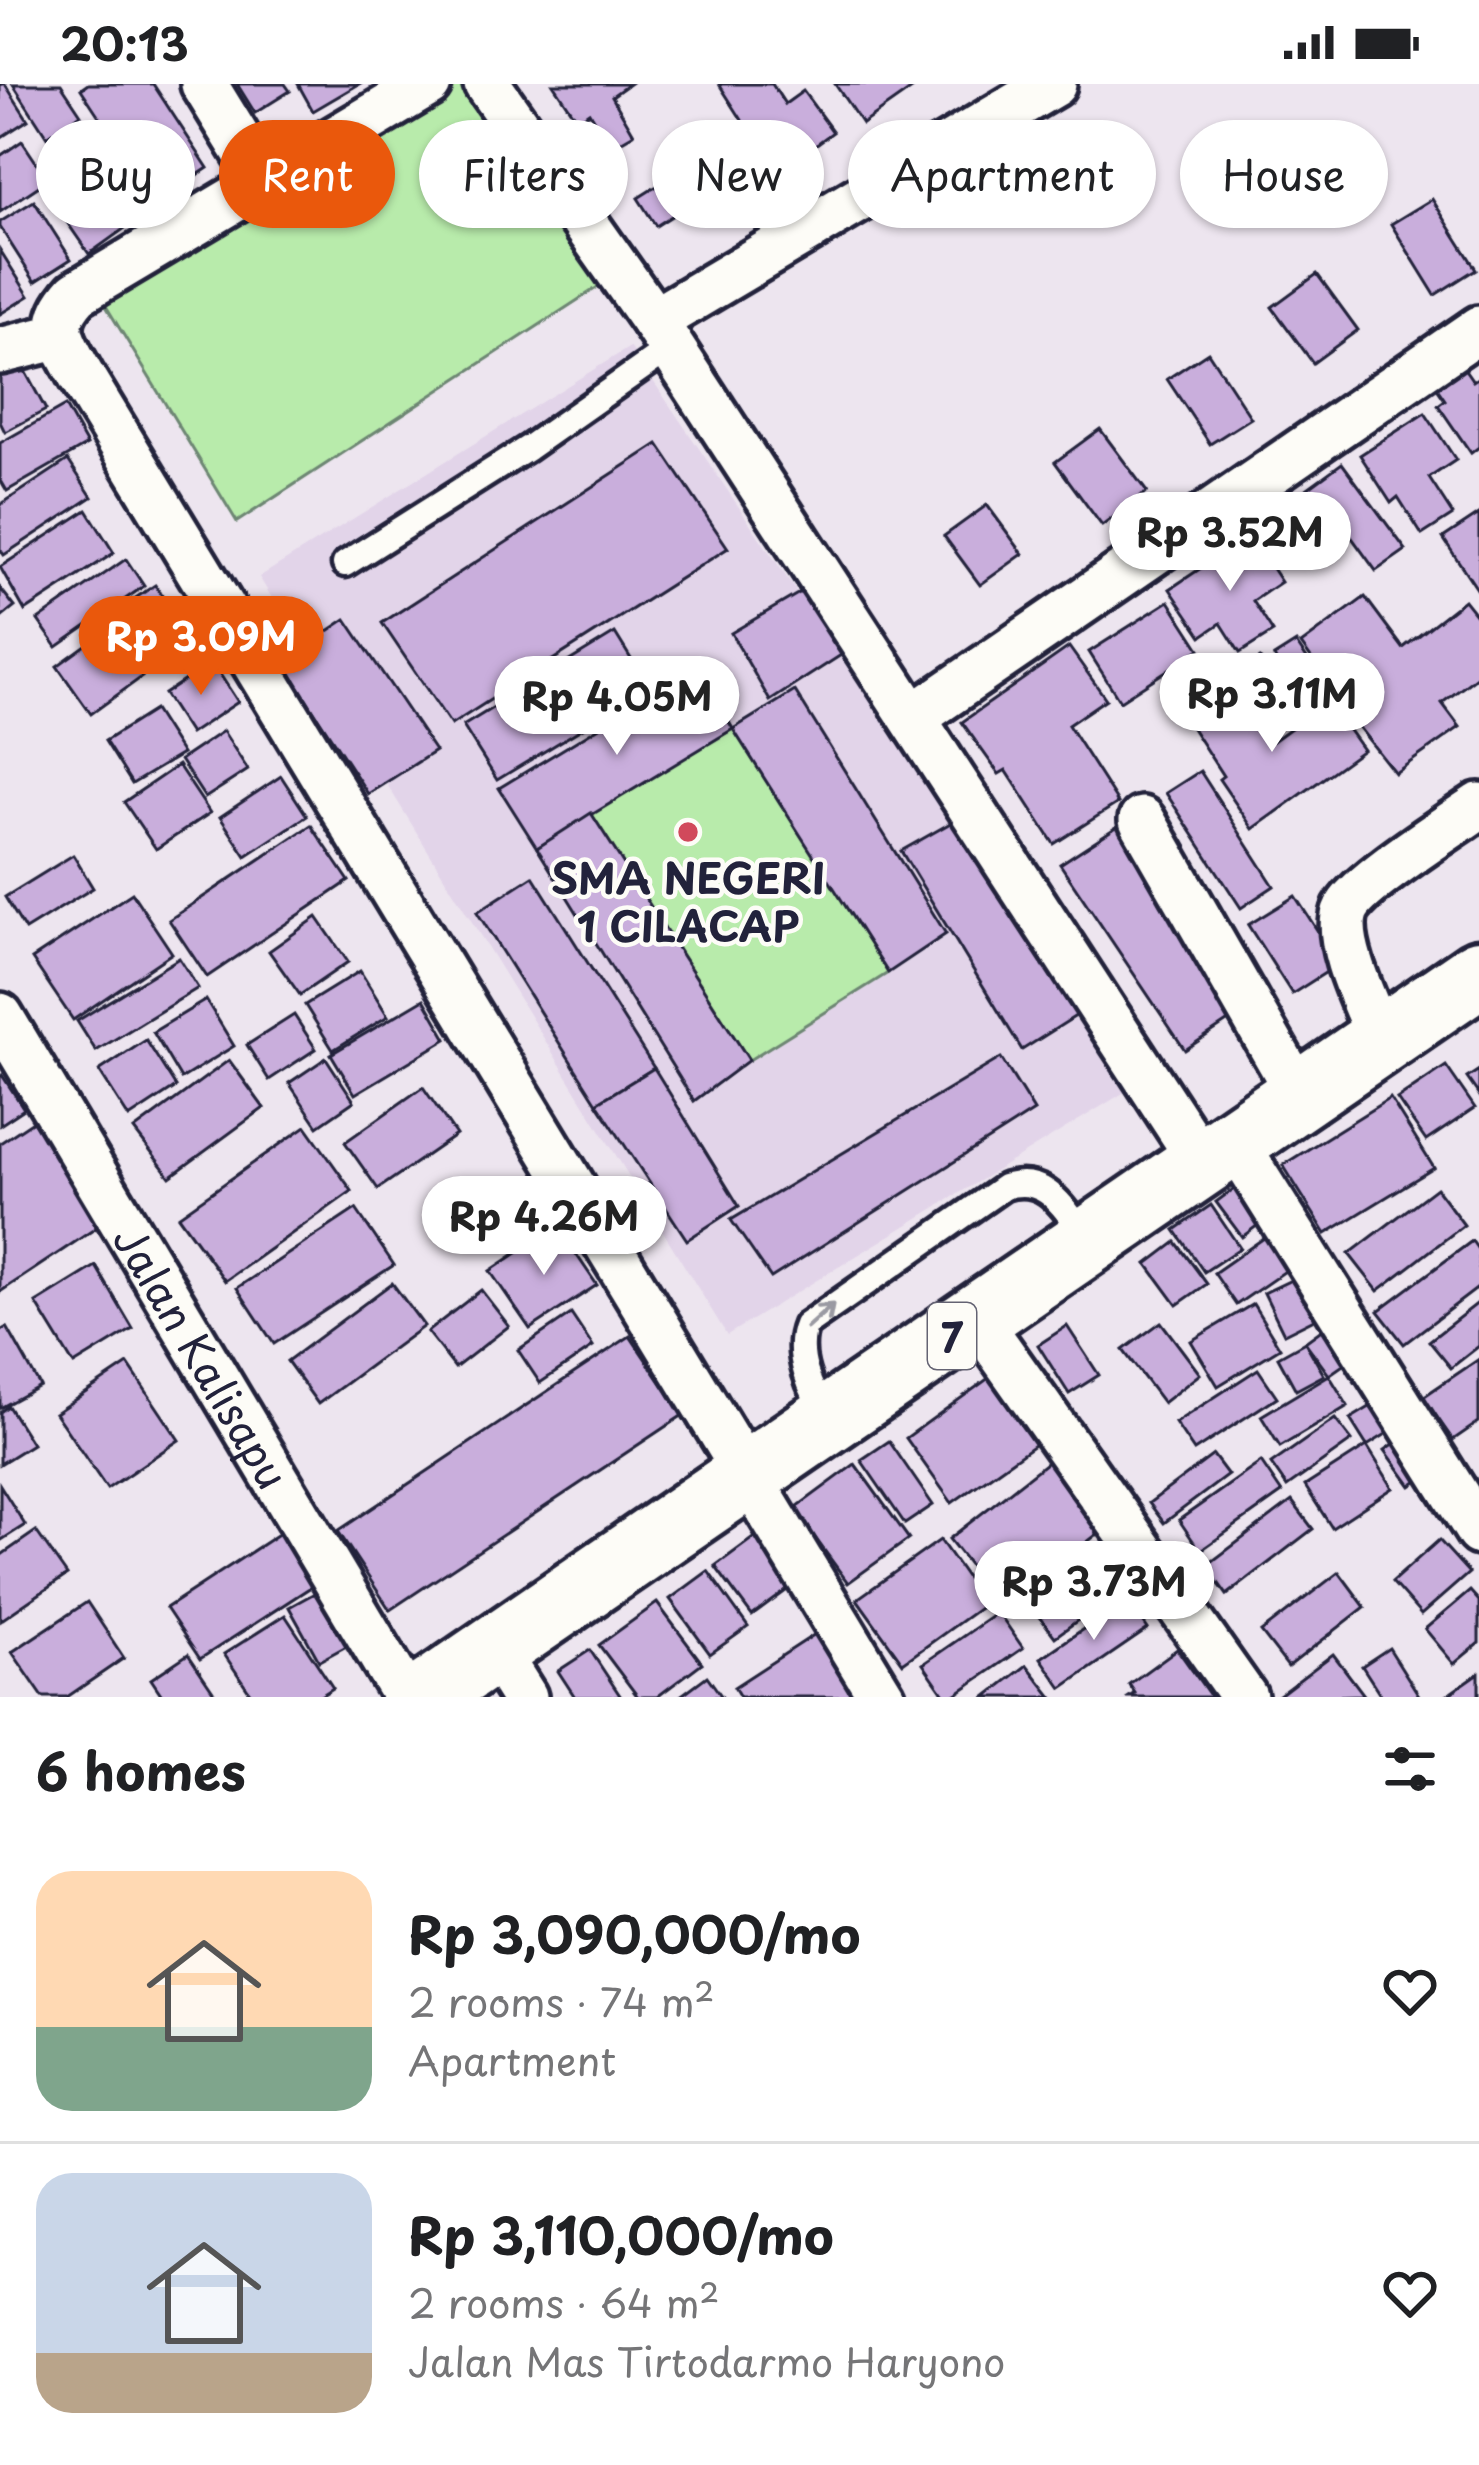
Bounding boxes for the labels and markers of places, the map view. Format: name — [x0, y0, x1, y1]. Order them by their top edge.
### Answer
pin: Rp 3.52M — [1106, 492, 1354, 594]
pin: Rp 3.09M — [77, 596, 325, 698]
pin: Rp 3.11M — [1148, 653, 1396, 755]
pin: Rp 4.05M — [493, 656, 741, 758]
marker: SMA NEGERI 1 CILACAP — [675, 819, 701, 845]
place label: SMA NEGERI 1 CILACAP — [551, 845, 825, 956]
pin: Rp 4.26M — [420, 1176, 668, 1278]
pin: Rp 3.73M — [970, 1541, 1218, 1643]

